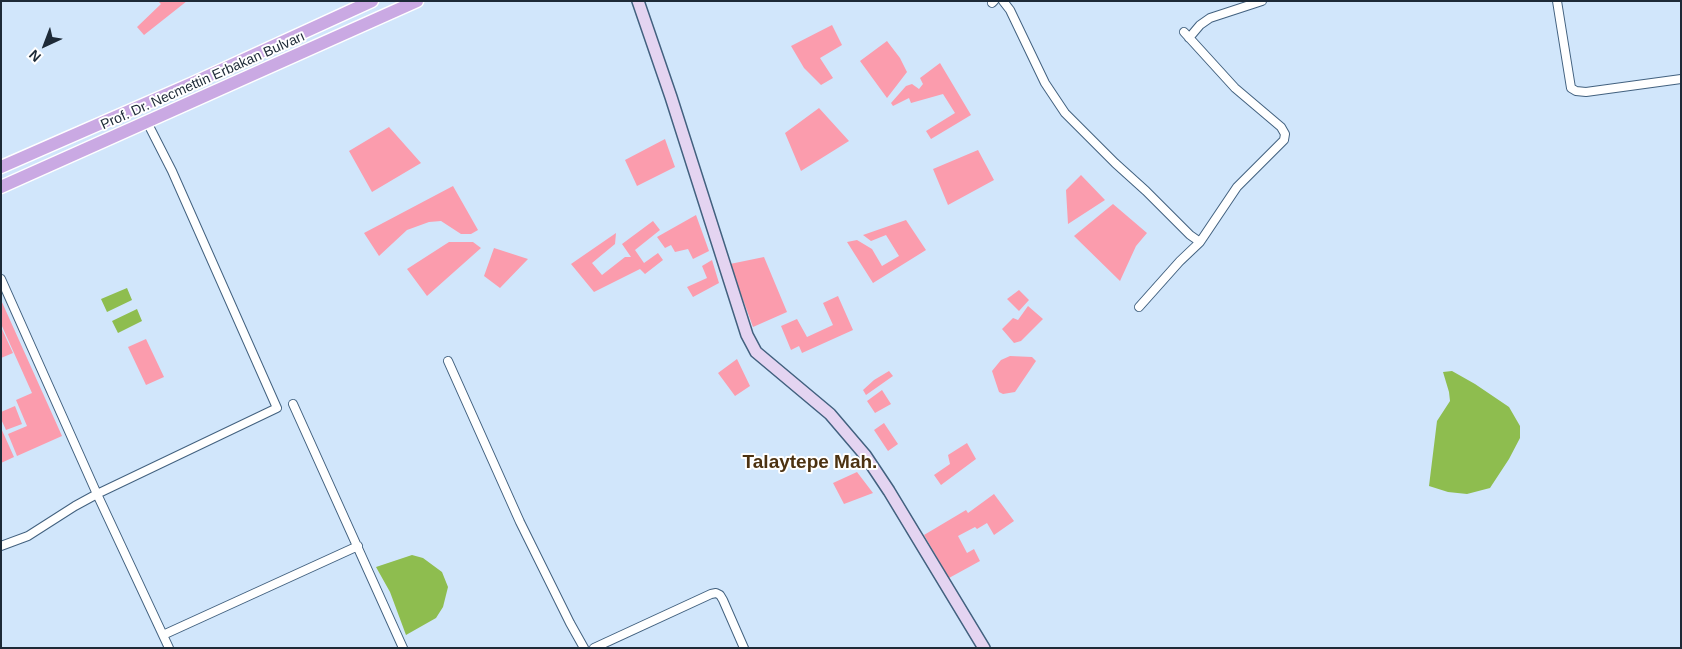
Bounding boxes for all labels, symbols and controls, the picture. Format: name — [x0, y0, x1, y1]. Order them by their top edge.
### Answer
north arrow — [20, 20, 70, 70]
street label: Prof. Dr. Necmettin Erbakan Bulvarı — [98, 28, 308, 134]
text: N — [26, 47, 44, 65]
district label: Talaytepe Mah. — [743, 452, 877, 474]

